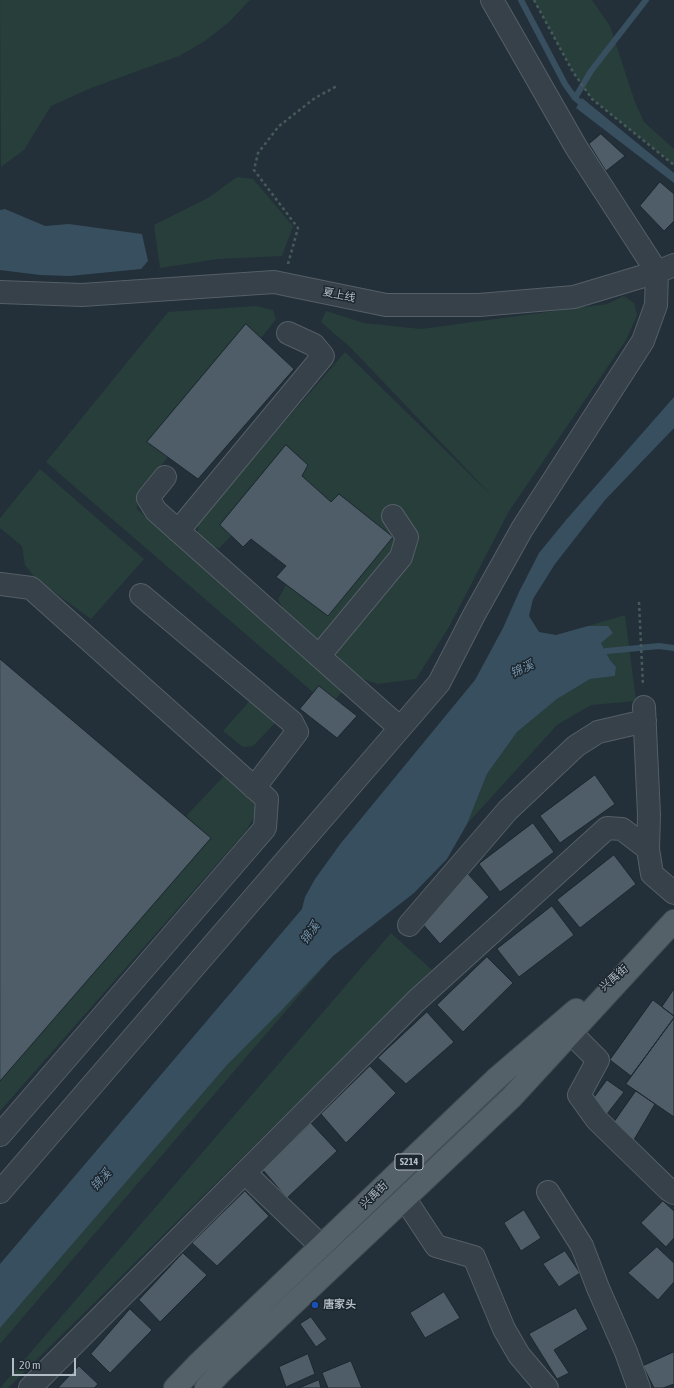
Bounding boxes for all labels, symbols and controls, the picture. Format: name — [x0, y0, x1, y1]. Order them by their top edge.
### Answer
street label: 夏上线 — [321, 285, 357, 305]
water label: 锦溪 — [508, 657, 536, 681]
water label: 锦溪 — [297, 919, 323, 947]
street label: 兴禹街 — [597, 962, 631, 994]
road number: S214 — [395, 1154, 423, 1170]
water label: 锦溪 — [88, 1166, 114, 1194]
street label: 兴禹街 — [358, 1179, 390, 1211]
place label: 唐家头 — [323, 1298, 356, 1312]
marker: 唐家头 — [310, 1300, 320, 1310]
scale bar — [14, 1350, 78, 1376]
text: 20 m — [19, 1358, 41, 1372]

